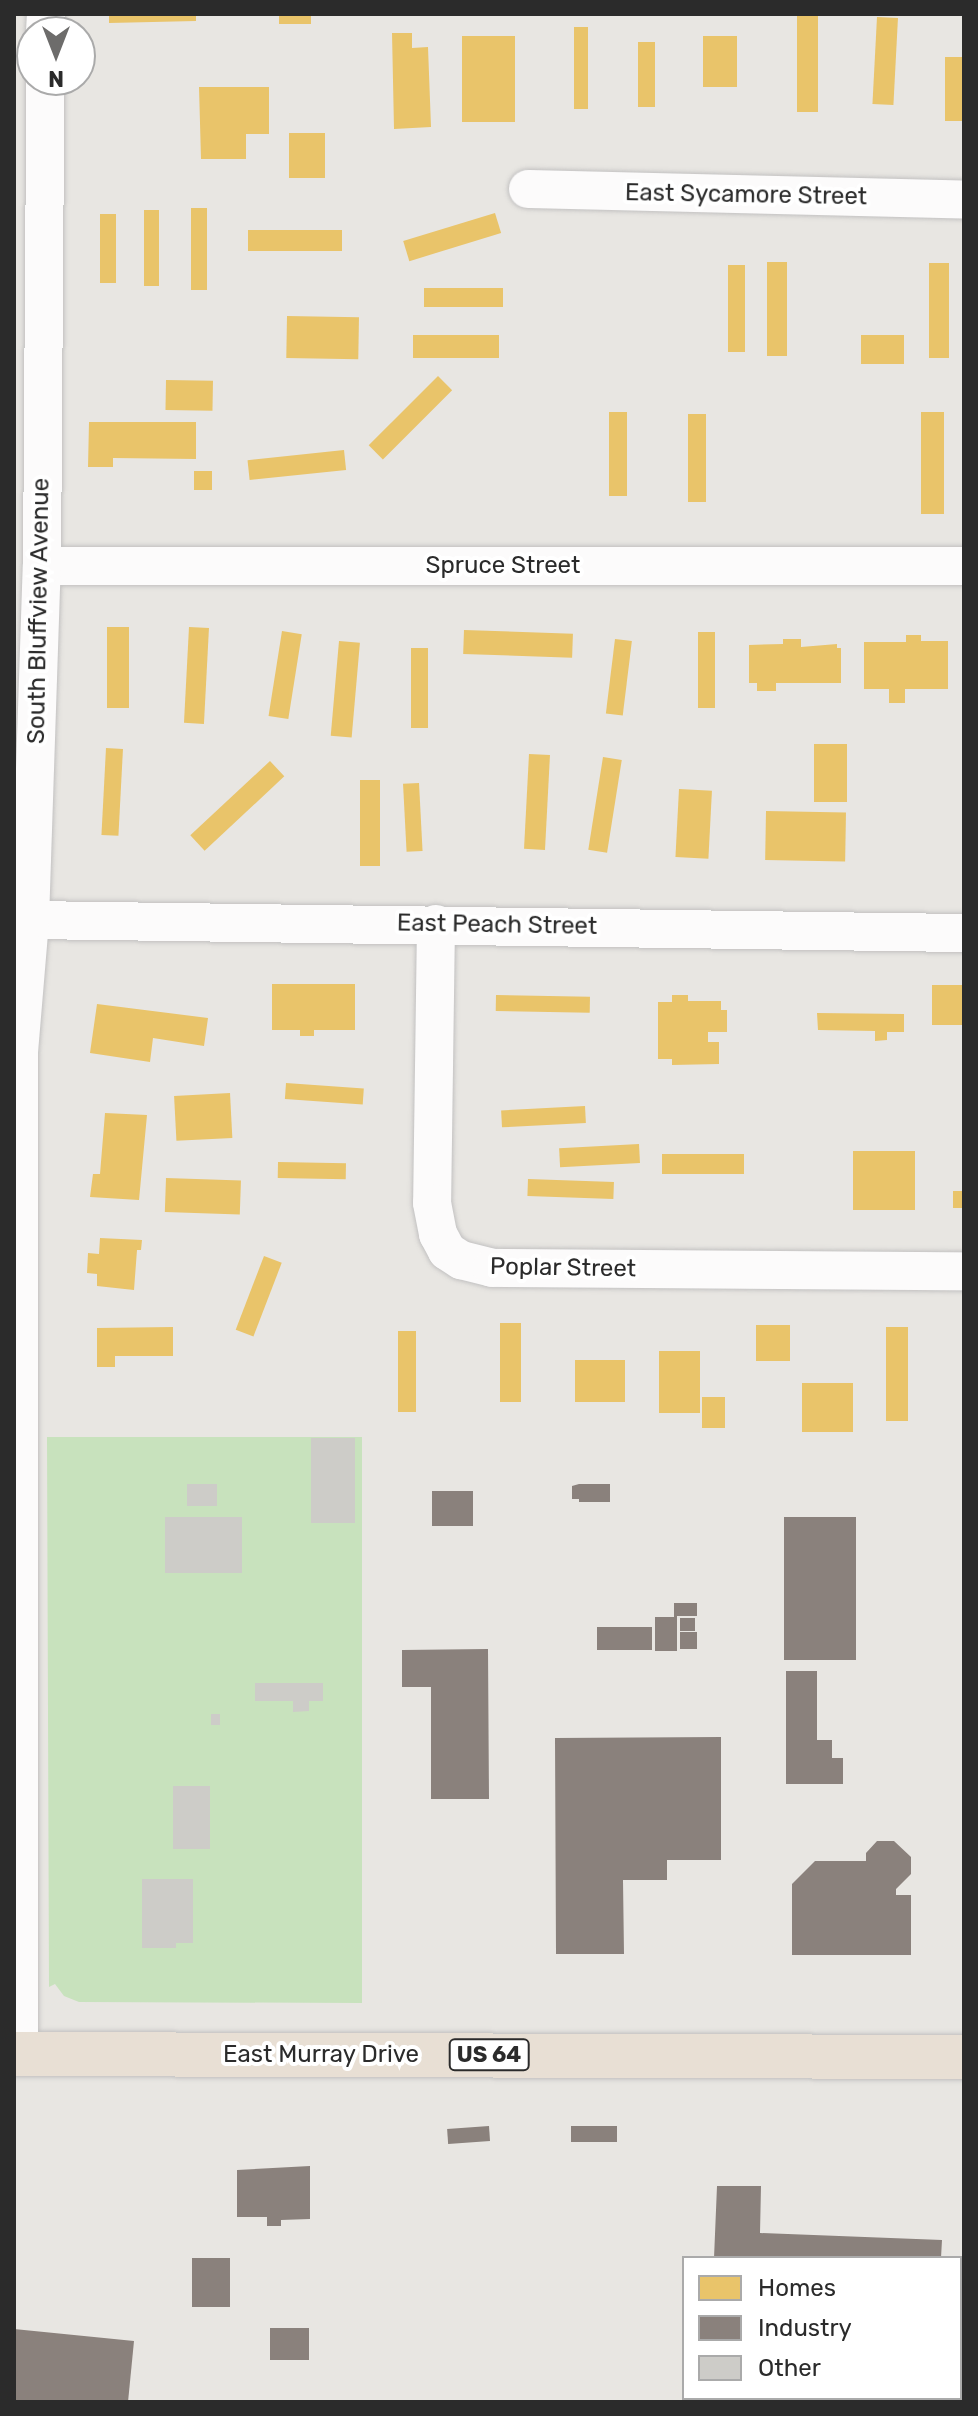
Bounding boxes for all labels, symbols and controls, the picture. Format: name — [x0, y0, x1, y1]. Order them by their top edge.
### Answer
north arrow — [16, 16, 96, 96]
text: N — [48, 65, 64, 92]
street label: East Sycamore Street — [625, 178, 867, 212]
street label: South Bluffview Avenue — [22, 477, 56, 745]
street label: Spruce Street — [426, 552, 580, 580]
street label: East Peach Street — [397, 909, 597, 941]
street label: Poplar Street — [489, 1252, 637, 1284]
road number: US 64 — [447, 2037, 531, 2073]
street label: East Murray Drive — [223, 2041, 419, 2069]
legend — [682, 2256, 962, 2400]
text: Homes — [758, 2274, 836, 2302]
text: Industry — [758, 2314, 852, 2342]
text: Other — [758, 2354, 821, 2382]

